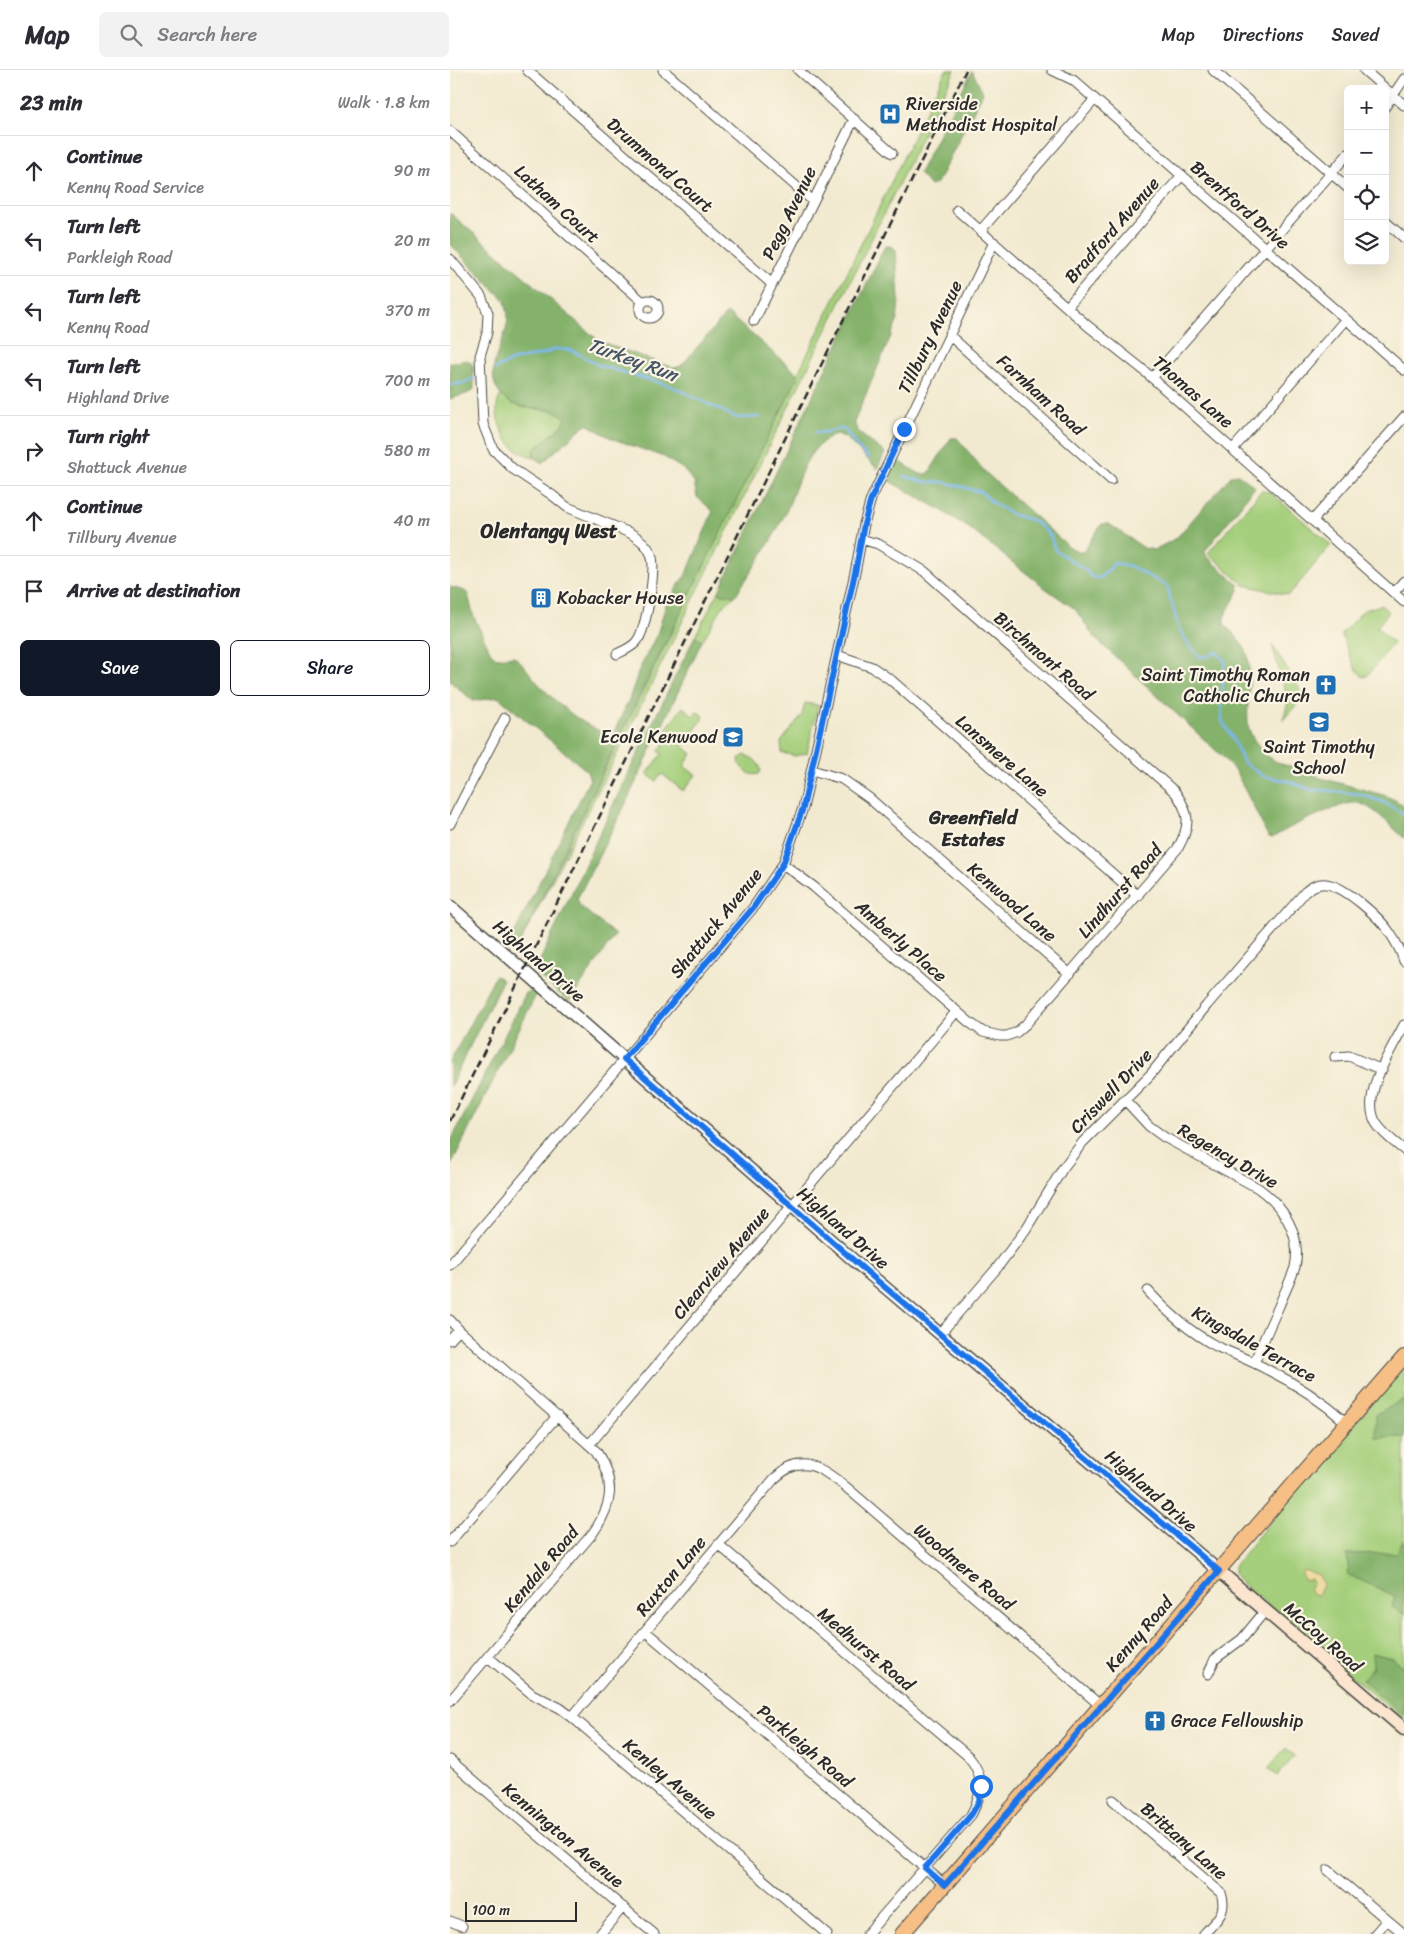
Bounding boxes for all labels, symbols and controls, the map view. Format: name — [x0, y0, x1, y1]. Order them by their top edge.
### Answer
search box — [99, 12, 449, 57]
text: Map — [25, 14, 69, 56]
text: Search here — [157, 18, 257, 51]
text: Map — [1162, 19, 1195, 51]
text: Directions — [1223, 19, 1304, 51]
text: Saved — [1332, 19, 1379, 51]
icon: search — [117, 21, 145, 49]
text: 23 min — [20, 84, 82, 122]
map controls — [1344, 85, 1389, 265]
button: + — [1344, 85, 1389, 130]
text: Walk · 1.8 km — [338, 88, 430, 117]
place label: Riverside Methodist Hospital — [906, 88, 1058, 141]
hospital icon: Riverside Methodist Hospital — [878, 102, 902, 126]
street label: Drummond Court — [599, 109, 721, 221]
button: − — [1344, 130, 1389, 175]
text: Continue — [67, 140, 143, 173]
street label: Brentford Drive — [1183, 152, 1297, 258]
text: 90 m — [394, 156, 430, 185]
street label: Latham Court — [506, 156, 608, 252]
icon: ahead — [20, 157, 48, 185]
street label: Pegg Avenue — [752, 161, 826, 265]
street label: Bradford Avenue — [1056, 169, 1168, 291]
text: Kenny Road Service — [67, 173, 204, 202]
button: locate — [1344, 175, 1389, 220]
text: Turn left — [67, 210, 140, 243]
button: layers — [1344, 220, 1389, 265]
text: 20 m — [394, 226, 430, 255]
icon: left — [20, 227, 48, 255]
text: Parkleigh Road — [67, 243, 172, 272]
street label: Tillbury Avenue — [889, 275, 971, 399]
text: Turn left — [67, 280, 140, 313]
text: 370 m — [386, 296, 430, 325]
icon: left — [20, 297, 48, 325]
text: Kenny Road — [67, 313, 149, 342]
water label: Turkey Run — [583, 328, 684, 392]
street label: Farnham Road — [989, 346, 1094, 445]
street label: Thomas Lane — [1145, 347, 1241, 437]
text: Turn left — [67, 350, 140, 383]
text: 700 m — [384, 366, 430, 395]
icon: left — [20, 367, 48, 395]
text: Highland Drive — [67, 383, 169, 412]
route end — [893, 418, 916, 441]
text: Turn right — [67, 420, 149, 453]
text: 580 m — [384, 436, 430, 465]
icon: right — [20, 437, 48, 465]
text: Shattuck Avenue — [67, 453, 187, 482]
text: Continue — [67, 490, 143, 523]
text: 40 m — [393, 506, 430, 535]
icon: ahead — [20, 507, 48, 535]
district label: Olentangy West — [480, 514, 618, 549]
text: Tillbury Avenue — [67, 523, 177, 552]
text: Arrive at destination — [67, 574, 240, 607]
icon: arrive — [20, 577, 48, 605]
place label: Kobacker House — [557, 582, 684, 614]
building icon: Kobacker House — [529, 586, 553, 610]
street label: Birchmont Road — [986, 603, 1103, 710]
button: Save — [20, 640, 220, 696]
button: Share — [230, 640, 430, 696]
place label: Saint Timothy Roman Catholic Church — [1141, 659, 1310, 712]
church icon: Saint Timothy Roman Catholic Church — [1314, 673, 1338, 697]
street label: Lansmere Lane — [948, 706, 1056, 806]
school or university icon: Saint Timothy School — [1307, 710, 1331, 734]
place label: Ecole Kenwood — [600, 721, 719, 753]
school or university icon: Ecole Kenwood — [721, 725, 745, 749]
place label: Saint Timothy School — [1263, 731, 1376, 784]
district label: Greenfield Estates — [928, 801, 1019, 856]
street label: Lindhurst Road — [1069, 835, 1172, 946]
street label: Kenwood Lane — [960, 854, 1064, 950]
street label: Shattuck Avenue — [661, 860, 771, 986]
street label: Amberly Place — [847, 891, 955, 991]
street label: Highland Drive — [485, 911, 593, 1011]
street label: Criswell Drive — [1062, 1041, 1160, 1141]
street label: Regency Drive — [1172, 1114, 1284, 1198]
street label: Highland Drive — [789, 1178, 897, 1278]
street label: Clearview Avenue — [664, 1199, 778, 1327]
street label: Kingsdale Terrace — [1186, 1297, 1322, 1392]
street label: Highland Drive — [1097, 1441, 1205, 1541]
street label: Woodmere Road — [906, 1515, 1023, 1620]
street label: Kendale Road — [495, 1517, 588, 1620]
street label: Ruxton Lane — [627, 1528, 715, 1624]
street label: Kenny Road — [1097, 1588, 1182, 1679]
street label: McCoy Road — [1276, 1593, 1371, 1682]
street label: Medhurst Road — [810, 1598, 923, 1700]
street label: Parkleigh Road — [750, 1696, 862, 1797]
place label: Grace Fellowship — [1171, 1705, 1304, 1737]
church icon: Grace Fellowship — [1143, 1709, 1167, 1733]
street label: Kenley Avenue — [615, 1730, 725, 1828]
street label: Kennington Avenue — [494, 1774, 632, 1896]
route start — [970, 1775, 993, 1798]
street label: Brittany Lane — [1133, 1794, 1235, 1888]
text: 100 m — [472, 1898, 510, 1923]
scale bar — [465, 1899, 578, 1922]

